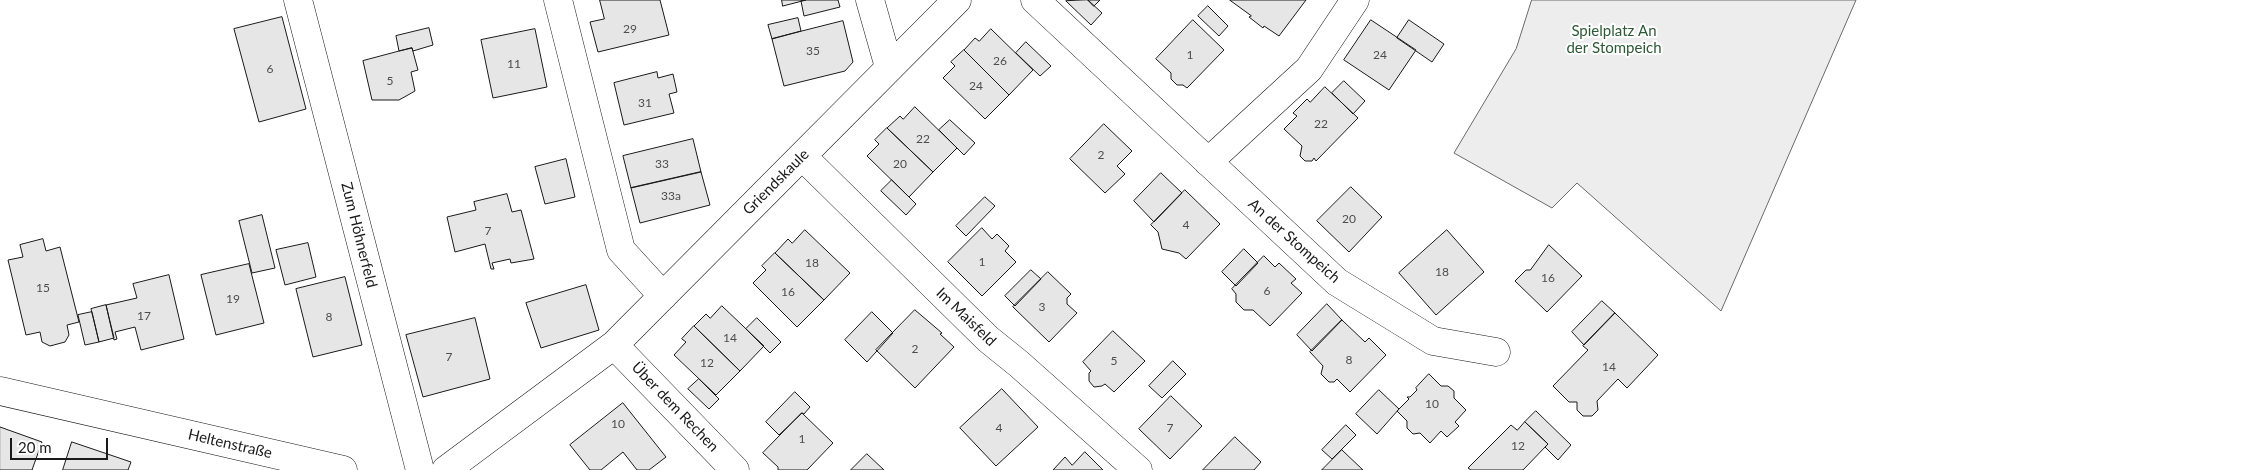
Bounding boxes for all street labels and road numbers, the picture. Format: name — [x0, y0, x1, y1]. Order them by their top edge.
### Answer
street label: Griendskaule — [739, 145, 813, 219]
street label: Zum Höhnerfeld — [337, 180, 381, 290]
street label: An der Stompeich — [1244, 195, 1344, 287]
street label: Im Maisfeld — [932, 284, 1000, 350]
street label: Über dem Rechen — [628, 358, 722, 456]
street label: Heltenstraße — [186, 426, 274, 462]

